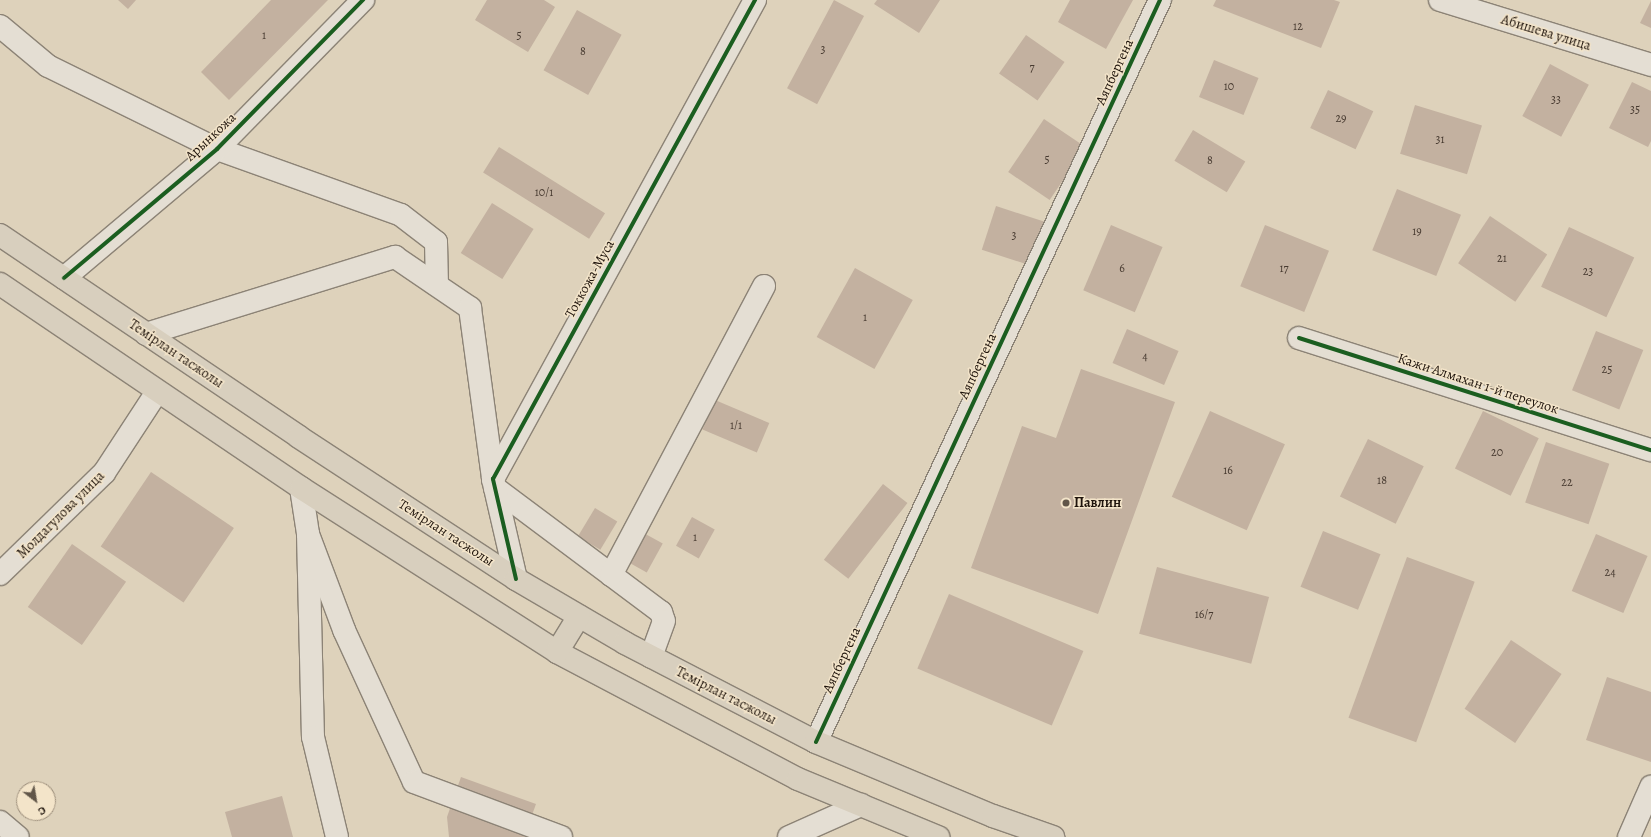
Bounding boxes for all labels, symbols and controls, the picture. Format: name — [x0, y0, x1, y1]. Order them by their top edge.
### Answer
street label: Абишева улица — [1499, 11, 1593, 55]
house number: 12 — [1293, 20, 1303, 34]
house number: 1 — [262, 29, 266, 43]
house number: 5 — [516, 29, 522, 43]
street label: Аяпбергена — [1092, 36, 1138, 108]
house number: 3 — [821, 43, 825, 57]
house number: 8 — [580, 45, 586, 59]
house number: 7 — [1029, 61, 1035, 75]
house number: 10 — [1224, 80, 1234, 94]
house number: 33 — [1551, 93, 1561, 107]
house number: 35 — [1630, 103, 1640, 117]
street label: Арынкожа — [182, 109, 240, 165]
house number: 29 — [1335, 112, 1347, 126]
house number: 31 — [1435, 133, 1445, 147]
house number: 5 — [1044, 153, 1050, 167]
house number: 8 — [1207, 154, 1213, 168]
house number: 10/1 — [535, 186, 553, 200]
house number: 19 — [1412, 225, 1422, 239]
house number: 3 — [1012, 229, 1016, 243]
street label: Токкожа-Муса — [562, 237, 618, 321]
house number: 21 — [1497, 252, 1507, 266]
house number: 6 — [1119, 262, 1125, 276]
house number: 17 — [1279, 262, 1289, 276]
house number: 23 — [1583, 265, 1593, 279]
house number: 1 — [863, 311, 867, 325]
street label: Темірлан тасжолы — [126, 316, 226, 392]
street label: Аяпбергена — [955, 330, 1001, 402]
house number: 4 — [1142, 350, 1148, 364]
street label: Кажи Алмахан 1-й переулок — [1395, 350, 1561, 418]
house number: 25 — [1602, 363, 1612, 377]
house number: 1/1 — [730, 419, 742, 433]
house number: 20 — [1491, 446, 1503, 460]
house number: 16 — [1223, 464, 1233, 478]
street label: Молдагулова улица — [14, 468, 108, 562]
house number: 18 — [1377, 474, 1387, 488]
house number: 22 — [1561, 476, 1573, 490]
place label: Павлин — [1074, 495, 1121, 511]
street label: Темірлан тасжолы — [395, 496, 497, 570]
marker: Павлин — [1061, 498, 1071, 508]
house number: 1 — [693, 531, 697, 545]
house number: 24 — [1604, 566, 1616, 580]
house number: 16/7 — [1195, 608, 1213, 622]
street label: Аяпбергена — [819, 624, 865, 696]
street label: Темірлан тасжолы — [673, 663, 779, 729]
north arrow — [16, 781, 56, 821]
text: С — [35, 803, 49, 819]

